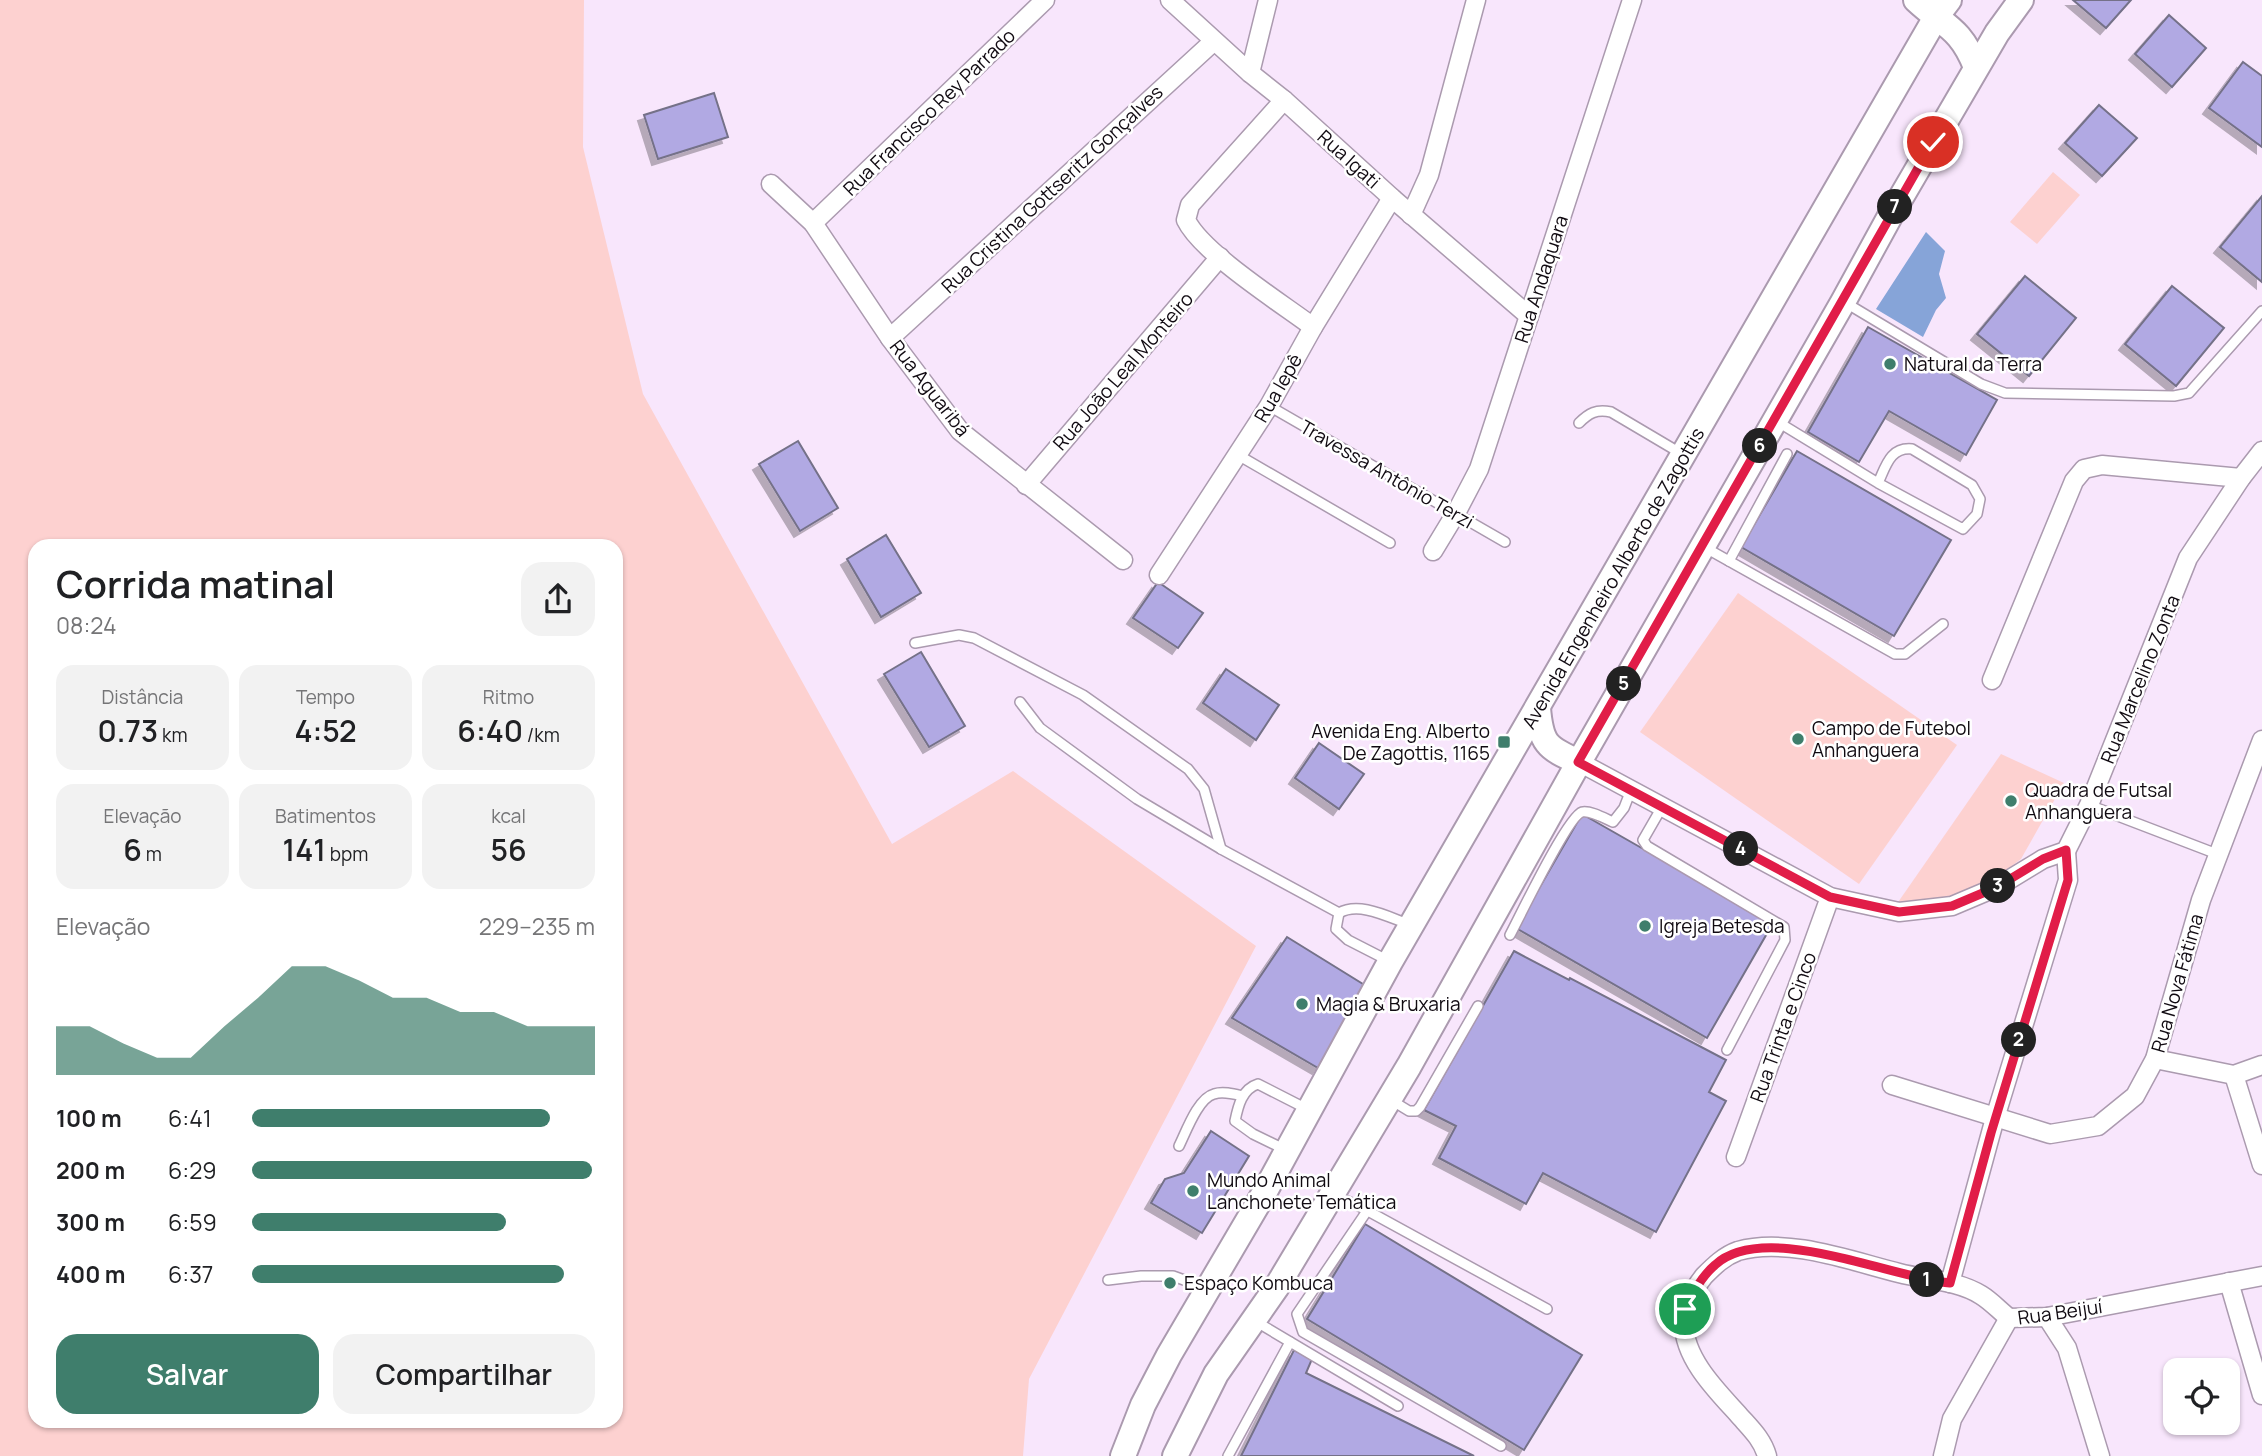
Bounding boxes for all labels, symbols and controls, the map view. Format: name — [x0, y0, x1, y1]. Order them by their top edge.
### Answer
street label: Rua Francisco Rey Parrado — [837, 23, 1021, 201]
street label: Rua Cristina Gottseritz Gonçalves — [935, 79, 1169, 299]
pin — [1903, 112, 1963, 172]
icon: check — [1914, 123, 1952, 161]
street label: Rua Igati — [1312, 124, 1386, 194]
pin: 7 — [1878, 190, 1912, 224]
text: 7 — [1889, 193, 1900, 219]
street label: Rua Andaquara — [1508, 212, 1574, 346]
street label: Rua João Leal Monteiro — [1047, 286, 1199, 456]
street label: Rua Aguaribá — [884, 334, 976, 442]
street label: Rua Iepê — [1248, 349, 1308, 427]
place label: Natural da Terra — [1904, 351, 2042, 377]
marker: Natural da Terra — [1882, 356, 1898, 372]
street label: Travessa Antônio Terzi — [1295, 414, 1479, 534]
street label: Avenida Engenheiro Alberto de Zagottis — [1516, 423, 1710, 733]
pin: 6 — [1742, 428, 1778, 464]
text: 6 — [1754, 432, 1765, 458]
text: Corrida matinal — [56, 557, 335, 609]
button: share — [521, 562, 595, 636]
street label: Rua Marcelino Zonta — [2094, 591, 2186, 767]
text: 08:24 — [56, 609, 116, 641]
pin: 5 — [1606, 666, 1642, 702]
text: 5 — [1618, 670, 1629, 696]
text: Distância — [102, 684, 183, 710]
text: Tempo — [296, 684, 355, 710]
text: Ritmo — [483, 684, 534, 710]
text: 0.73 — [97, 710, 158, 751]
text: 4:52 — [294, 710, 357, 751]
text: 6:40 — [457, 710, 523, 751]
place label: Campo de Futebol Anhanguera — [1812, 715, 1971, 763]
place label: Avenida Eng. Alberto De Zagottis, 1165 — [1311, 718, 1490, 766]
text: km — [158, 722, 188, 748]
text: /km — [523, 722, 560, 748]
marker: Campo de Futebol Anhanguera — [1790, 731, 1806, 747]
marker: Avenida Eng. Alberto De Zagottis, 1165 — [1496, 734, 1512, 750]
place label: Quadra de Futsal Anhanguera — [2025, 777, 2172, 825]
marker: Quadra de Futsal Anhanguera — [2003, 793, 2019, 809]
text: Elevação — [104, 803, 181, 829]
text: Batimentos — [275, 803, 376, 829]
text: kcal — [491, 803, 526, 829]
text: 6 — [123, 829, 142, 870]
text: 141 — [283, 829, 326, 870]
text: 56 — [490, 829, 527, 870]
pin: 4 — [1724, 832, 1758, 866]
text: 4 — [1735, 835, 1746, 861]
text: m — [142, 841, 162, 867]
text: bpm — [326, 841, 368, 867]
pin: 3 — [1980, 868, 2016, 903]
text: 3 — [1992, 872, 2003, 898]
text: Elevação — [56, 910, 150, 942]
text: 229–235 m — [479, 910, 595, 942]
street label: Rua Nova Fátima — [2145, 911, 2209, 1055]
place label: Igreja Betesda — [1659, 913, 1784, 939]
marker: Igreja Betesda — [1637, 918, 1653, 934]
street label: Rua Trinta e Cinco — [1744, 948, 1822, 1106]
place label: Magia & Bruxaria — [1316, 991, 1461, 1017]
marker: Magia & Bruxaria — [1294, 996, 1310, 1012]
pin: 2 — [2002, 1023, 2036, 1058]
text: 2 — [2013, 1026, 2024, 1052]
text: 100 m — [56, 1102, 122, 1134]
text: 6:41 — [168, 1102, 212, 1134]
text: 200 m — [56, 1154, 125, 1186]
text: 6:29 — [168, 1154, 217, 1186]
place label: Mundo Animal Lanchonete Temática — [1207, 1167, 1396, 1215]
marker: Mundo Animal Lanchonete Temática — [1185, 1183, 1201, 1199]
text: 300 m — [56, 1206, 125, 1238]
text: 6:59 — [168, 1206, 217, 1238]
text: 400 m — [56, 1258, 126, 1290]
text: 6:37 — [168, 1258, 213, 1290]
pin: 1 — [1910, 1262, 1944, 1298]
text: 1 — [1922, 1266, 1931, 1292]
place label: Espaço Kombuca — [1184, 1270, 1333, 1296]
marker: Espaço Kombuca — [1162, 1275, 1178, 1291]
pin — [1655, 1279, 1715, 1339]
icon: arrive — [1666, 1290, 1704, 1328]
street label: Rua Beijuí — [2016, 1293, 2104, 1331]
button: Salvar — [56, 1334, 319, 1414]
button: Compartilhar — [333, 1334, 595, 1414]
map controls — [2163, 1358, 2240, 1435]
button: locate — [2163, 1358, 2240, 1435]

